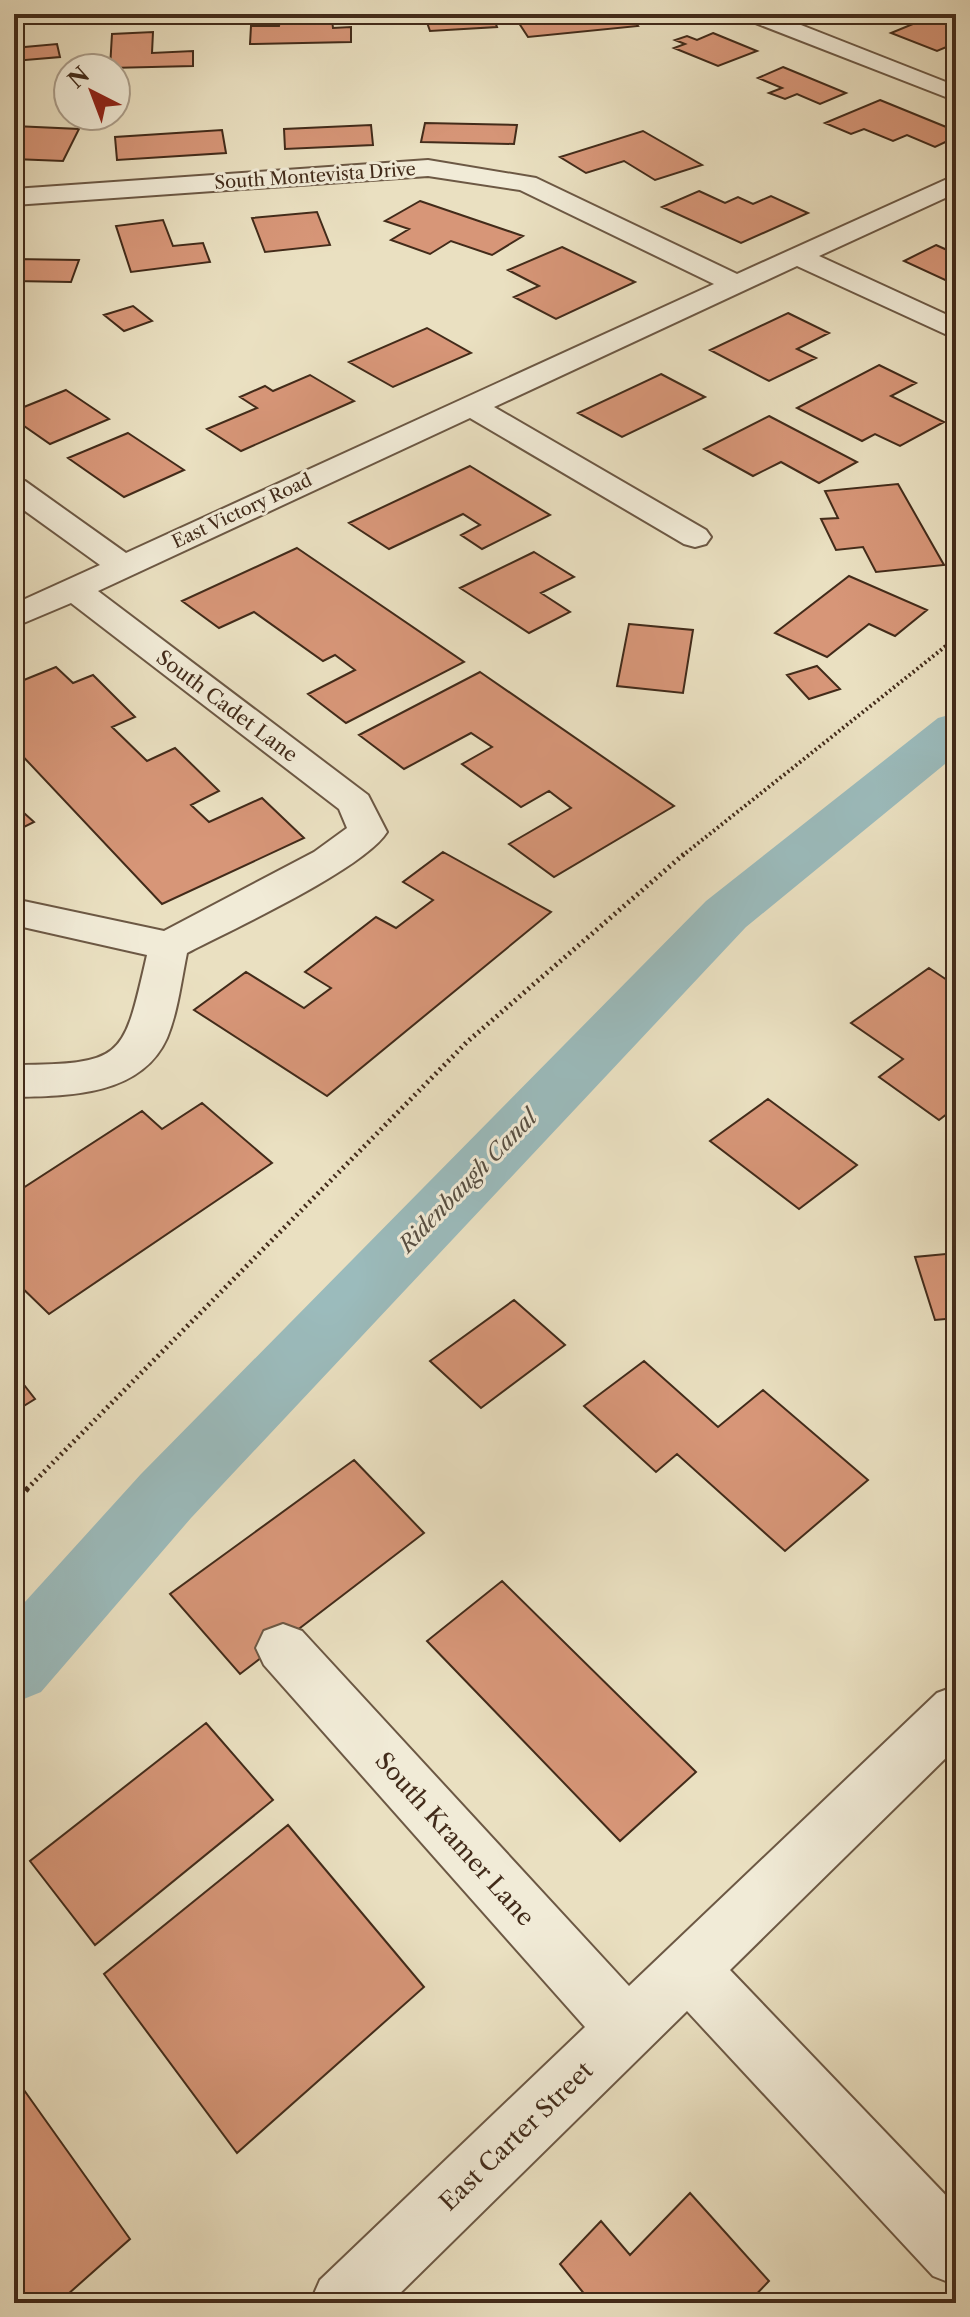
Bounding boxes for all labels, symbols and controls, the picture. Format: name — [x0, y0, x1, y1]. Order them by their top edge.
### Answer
north arrow — [52, 52, 132, 132]
text: N — [63, 61, 95, 94]
street label: South Montevista Drive — [214, 158, 416, 194]
street label: East Victory Road — [169, 469, 315, 553]
street label: South Cadet Lane — [152, 645, 302, 767]
water label: Ridenbaugh Canal — [392, 1102, 545, 1259]
street label: South Kramer Lane — [369, 1746, 541, 1932]
street label: East Carter Street — [433, 2055, 599, 2216]

